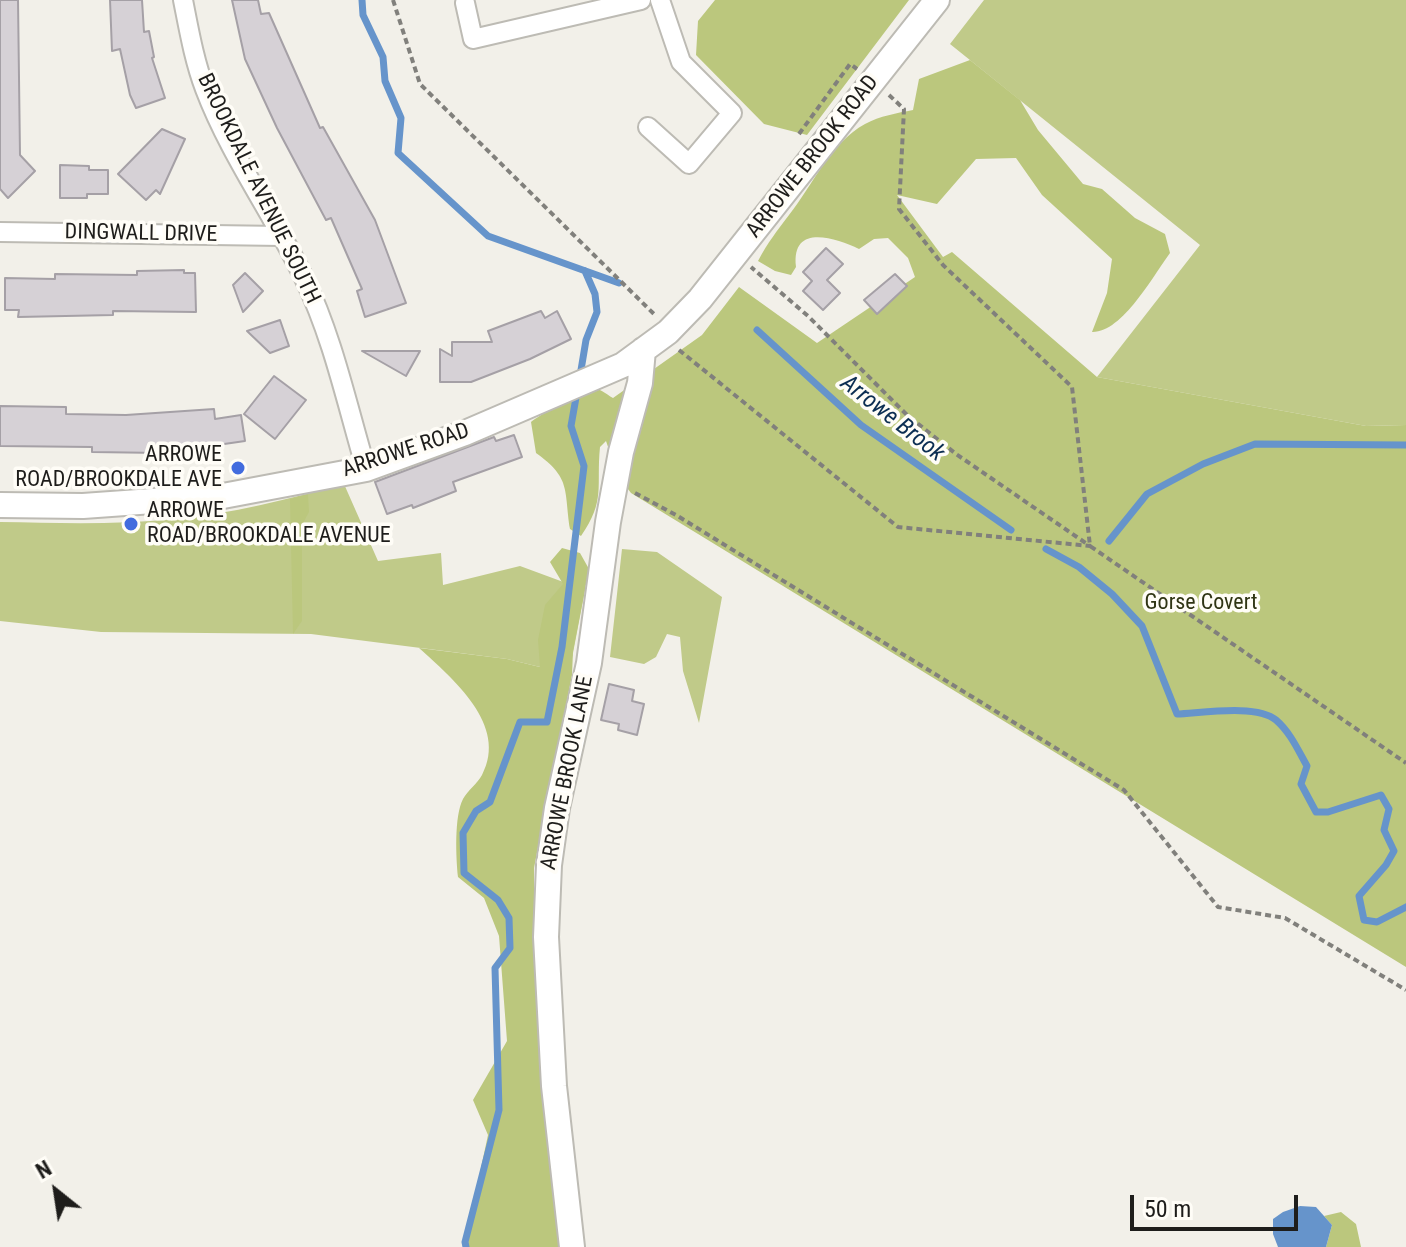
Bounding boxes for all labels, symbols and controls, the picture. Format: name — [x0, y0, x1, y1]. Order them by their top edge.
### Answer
street label: BROOKDALE AVENUE SOUTH — [191, 70, 325, 308]
street label: ARROWE BROOK ROAD — [741, 70, 885, 244]
street label: DINGWALL DRIVE — [64, 219, 218, 249]
water label: Arrowe Brook — [834, 369, 950, 469]
street label: ARROWE ROAD — [339, 418, 473, 484]
place label: ARROWE ROAD/BROOKDALE AVE — [15, 442, 222, 494]
marker: ARROWE ROAD/BROOKDALE AVE — [229, 459, 247, 477]
place label: ARROWE ROAD/BROOKDALE AVENUE — [147, 498, 391, 550]
marker: ARROWE ROAD/BROOKDALE AVENUE — [122, 515, 140, 533]
park label: Gorse Covert — [1145, 590, 1257, 616]
street label: ARROWE BROOK LANE — [536, 674, 600, 872]
north arrow — [16, 1151, 96, 1231]
text: N — [32, 1156, 56, 1184]
scale bar — [1134, 1179, 1302, 1229]
text: 50 m — [1144, 1195, 1191, 1223]

